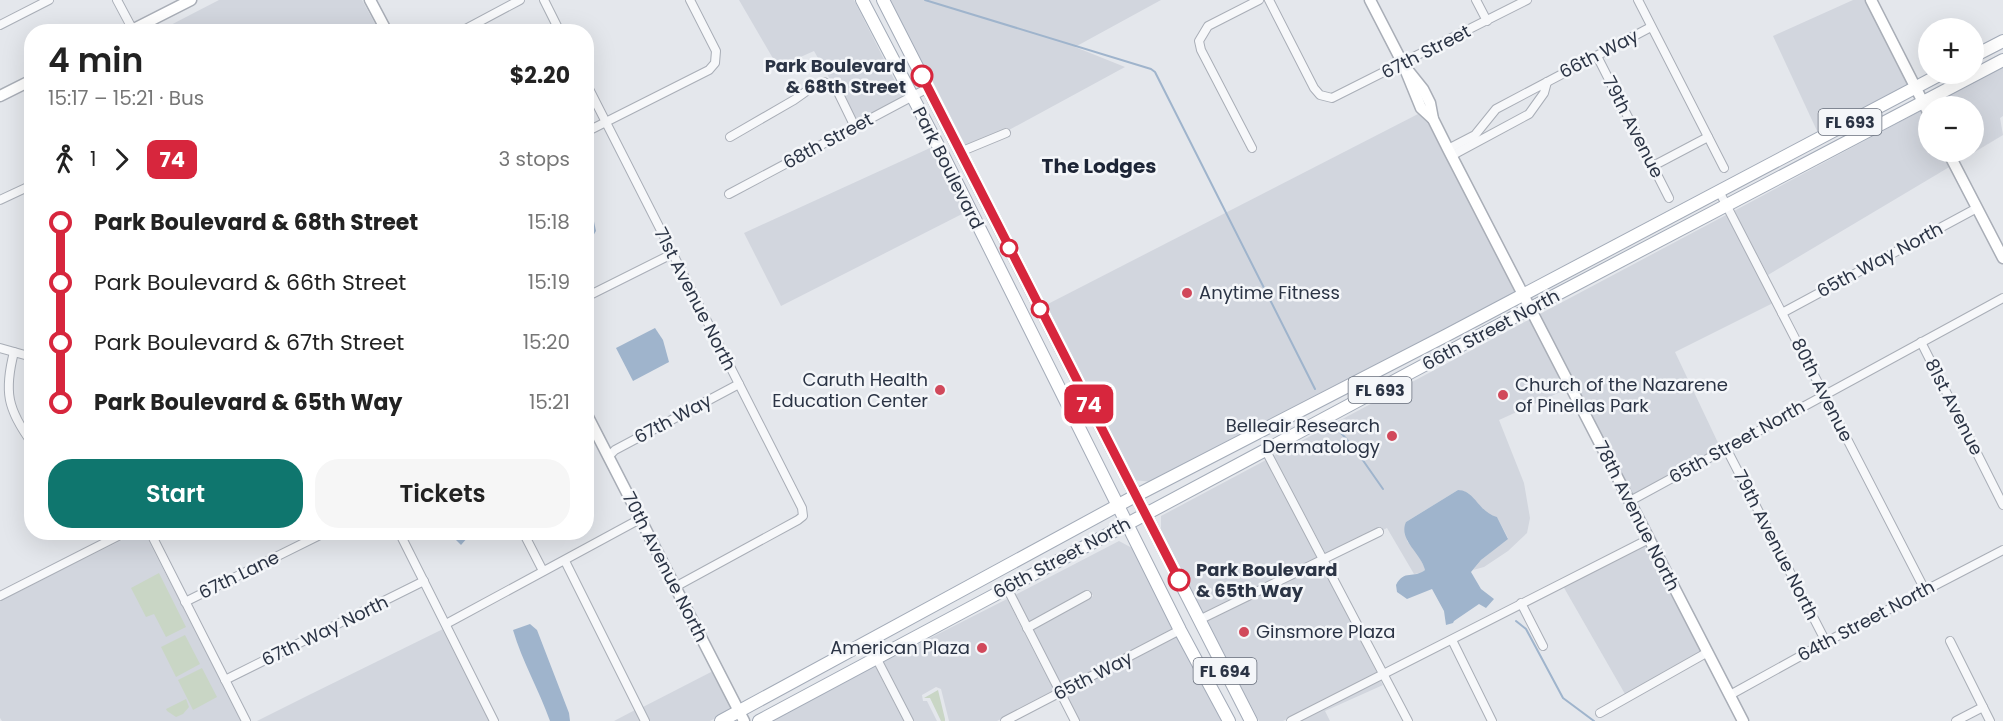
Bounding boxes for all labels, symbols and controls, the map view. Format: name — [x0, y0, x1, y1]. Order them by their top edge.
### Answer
street label: 67th Street — [1377, 18, 1475, 85]
map controls — [1918, 18, 1984, 162]
button: + — [1918, 18, 1984, 84]
street label: 66th Way — [1555, 23, 1643, 84]
text: 4 min — [48, 37, 143, 84]
place label: Park Boulevard & 68th Street — [765, 53, 906, 99]
text: $2.20 — [510, 60, 570, 91]
marker: Park Boulevard & 68th Street — [911, 65, 933, 87]
street label: 79th Avenue — [1597, 71, 1670, 182]
text: 15:17 – 15:21 · Bus — [48, 84, 204, 112]
button: − — [1918, 96, 1984, 162]
street label: Park Boulevard — [907, 102, 990, 233]
street label: 68th Street — [778, 106, 877, 175]
road number: FL 693 — [1818, 109, 1882, 135]
icon: walk — [48, 143, 81, 176]
icon: forward — [105, 143, 138, 176]
text: 1 — [90, 145, 96, 173]
text: 74 — [159, 145, 185, 174]
text: 3 stops — [498, 145, 570, 173]
district label: The Lodges — [1042, 152, 1156, 180]
text: Park Boulevard & 68th Street — [94, 207, 418, 238]
text: 15:18 — [528, 208, 570, 236]
street label: 65th Way North — [1812, 216, 1947, 303]
street label: 71st Avenue North — [649, 223, 742, 375]
unlabelled marker — [1000, 239, 1018, 257]
text: Park Boulevard & 66th Street — [94, 267, 406, 298]
text: 15:19 — [528, 268, 570, 296]
place label: Anytime Fitness — [1199, 280, 1340, 305]
street label: 66th Street North — [1418, 283, 1564, 376]
marker: Anytime Fitness — [1180, 286, 1194, 300]
unlabelled marker — [1031, 300, 1049, 318]
text: Park Boulevard & 67th Street — [94, 327, 404, 358]
text: 15:20 — [523, 328, 570, 356]
street label: 80th Avenue — [1786, 334, 1859, 446]
street label: 81st Avenue — [1919, 354, 1990, 459]
place label: Caruth Health Education Center — [772, 367, 928, 413]
place label: Church of the Nazarene of Pinellas Park — [1515, 372, 1728, 418]
road number: FL 693 — [1348, 377, 1412, 403]
marker: Caruth Health Education Center — [933, 383, 947, 397]
line badge: 74 — [1062, 384, 1116, 424]
text: Park Boulevard & 65th Way — [94, 387, 402, 418]
text: 15:21 — [529, 388, 570, 416]
street label: 67th Way — [630, 388, 716, 449]
marker: Church of the Nazarene of Pinellas Park — [1496, 388, 1510, 402]
text: 74 — [1076, 390, 1102, 419]
street label: 65th Street North — [1664, 394, 1809, 489]
place label: Belleair Research Dermatology — [1226, 413, 1380, 459]
marker: Belleair Research Dermatology — [1385, 429, 1399, 443]
street label: 78th Avenue North — [1589, 436, 1686, 595]
button: Start — [48, 459, 303, 528]
button: Tickets — [315, 459, 570, 528]
street label: 79th Avenue North — [1728, 465, 1825, 624]
street label: 70th Avenue North — [617, 487, 714, 646]
street label: 66th Street North — [989, 511, 1135, 604]
street label: 67th Lane — [194, 544, 283, 605]
place label: Park Boulevard & 65th Way — [1196, 557, 1337, 603]
marker: Park Boulevard & 65th Way — [1168, 569, 1190, 591]
street label: 64th Street North — [1793, 574, 1939, 667]
street label: 67th Way North — [257, 589, 392, 672]
place label: Ginsmore Plaza — [1256, 619, 1395, 644]
marker: Ginsmore Plaza — [1237, 625, 1251, 639]
place label: American Plaza — [830, 635, 970, 660]
marker: American Plaza — [975, 641, 989, 655]
street label: 65th Way — [1049, 645, 1137, 706]
road number: FL 694 — [1194, 658, 1256, 684]

